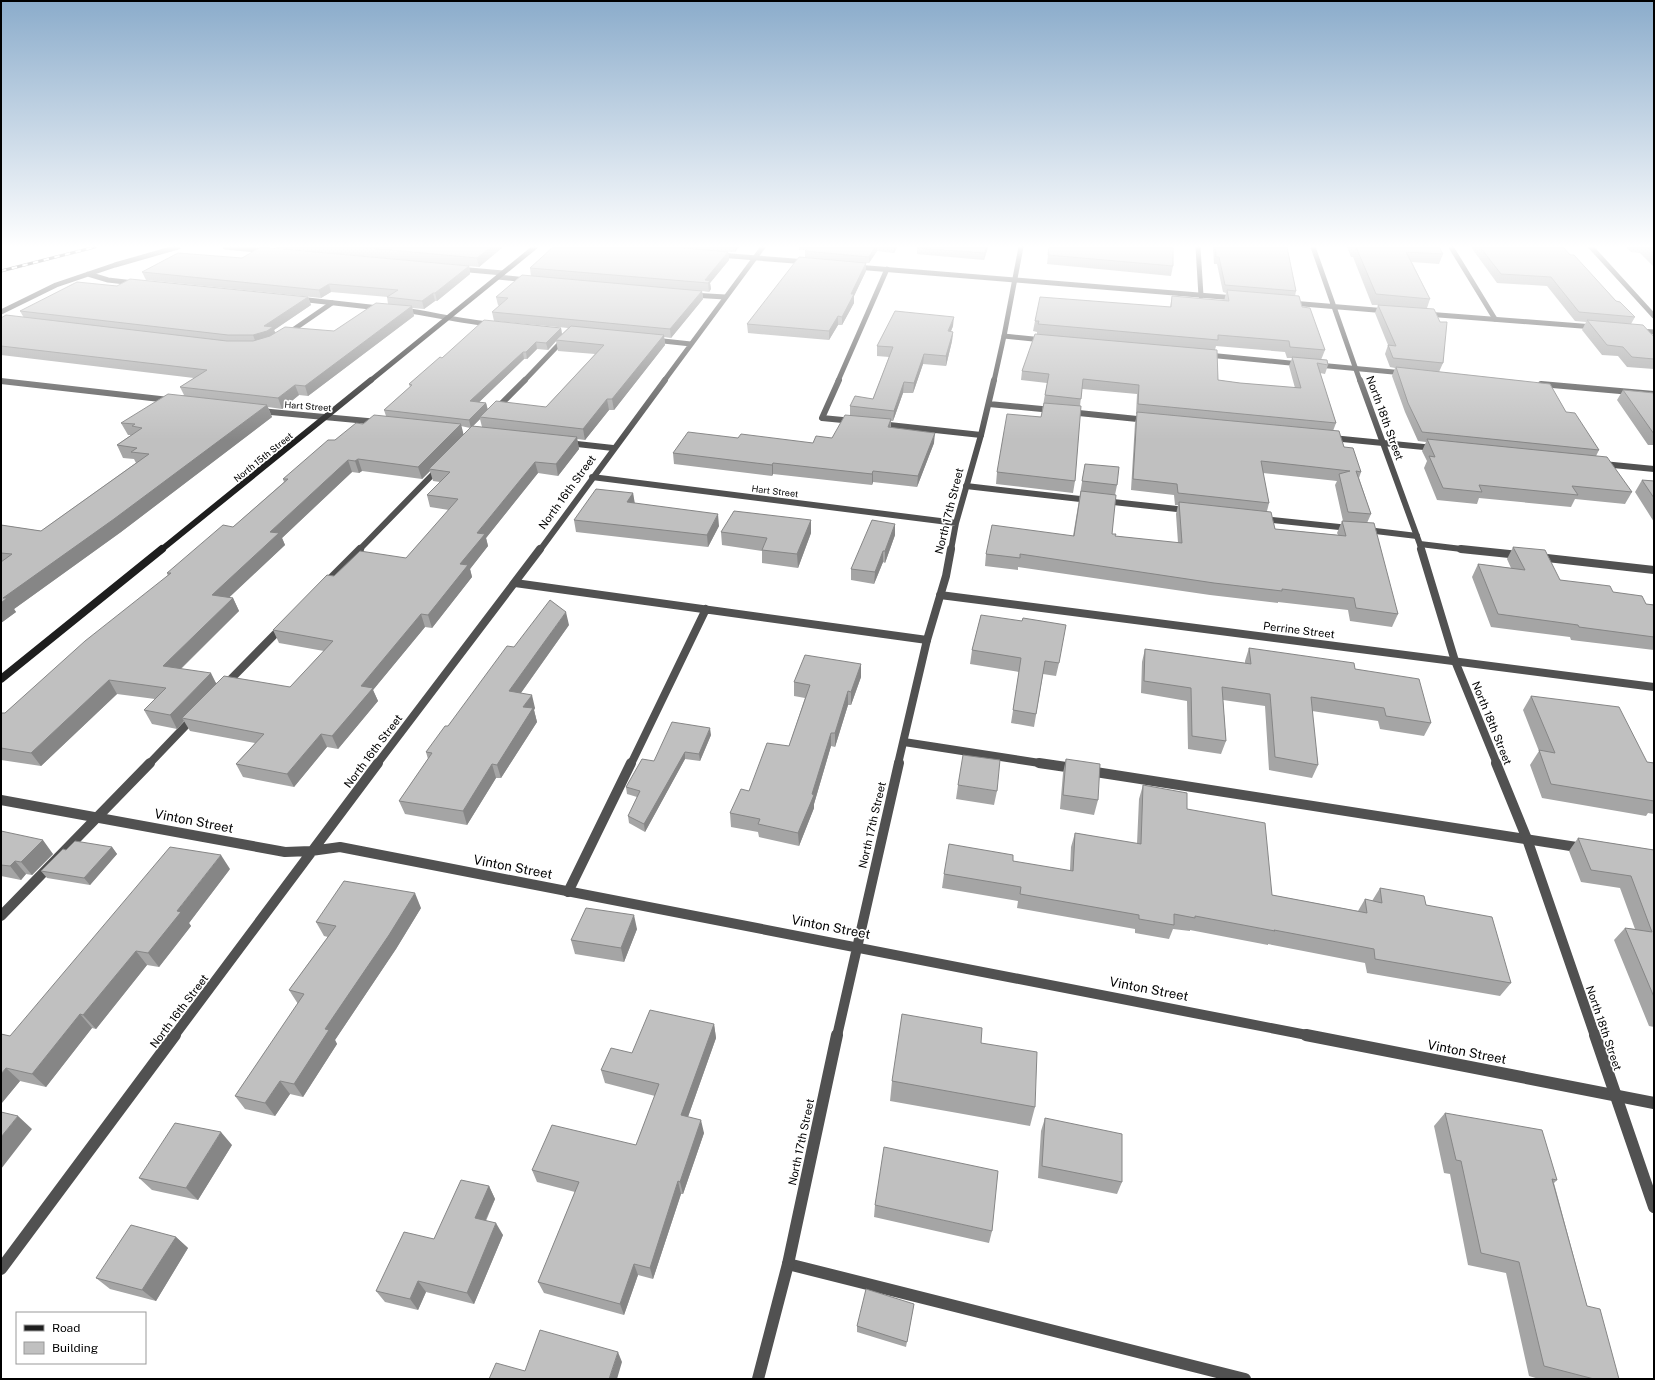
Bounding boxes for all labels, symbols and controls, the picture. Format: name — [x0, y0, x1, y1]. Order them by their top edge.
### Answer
street label: North 18th Street — [1364, 374, 1406, 462]
street label: Hart Street — [284, 399, 332, 413]
street label: North 15th Street — [231, 430, 295, 484]
street label: North 16th Street — [536, 453, 598, 531]
street label: North 17th Street — [932, 467, 966, 555]
street label: Hart Street — [751, 483, 800, 499]
street label: Perrine Street — [1263, 620, 1335, 640]
street label: North 18th Street — [1470, 680, 1514, 766]
street label: North 16th Street — [342, 712, 404, 790]
street label: North 17th Street — [856, 781, 888, 869]
street label: Vinton Street — [153, 806, 235, 836]
street label: Vinton Street — [472, 852, 554, 882]
street label: Vinton Street — [790, 912, 872, 942]
street label: North 16th Street — [148, 972, 210, 1050]
street label: Vinton Street — [1108, 974, 1190, 1004]
street label: North 18th Street — [1584, 984, 1624, 1072]
street label: Vinton Street — [1426, 1037, 1508, 1067]
street label: North 17th Street — [786, 1098, 816, 1186]
legend — [16, 1312, 146, 1364]
text: Road — [52, 1321, 80, 1335]
text: Building — [52, 1341, 98, 1355]

